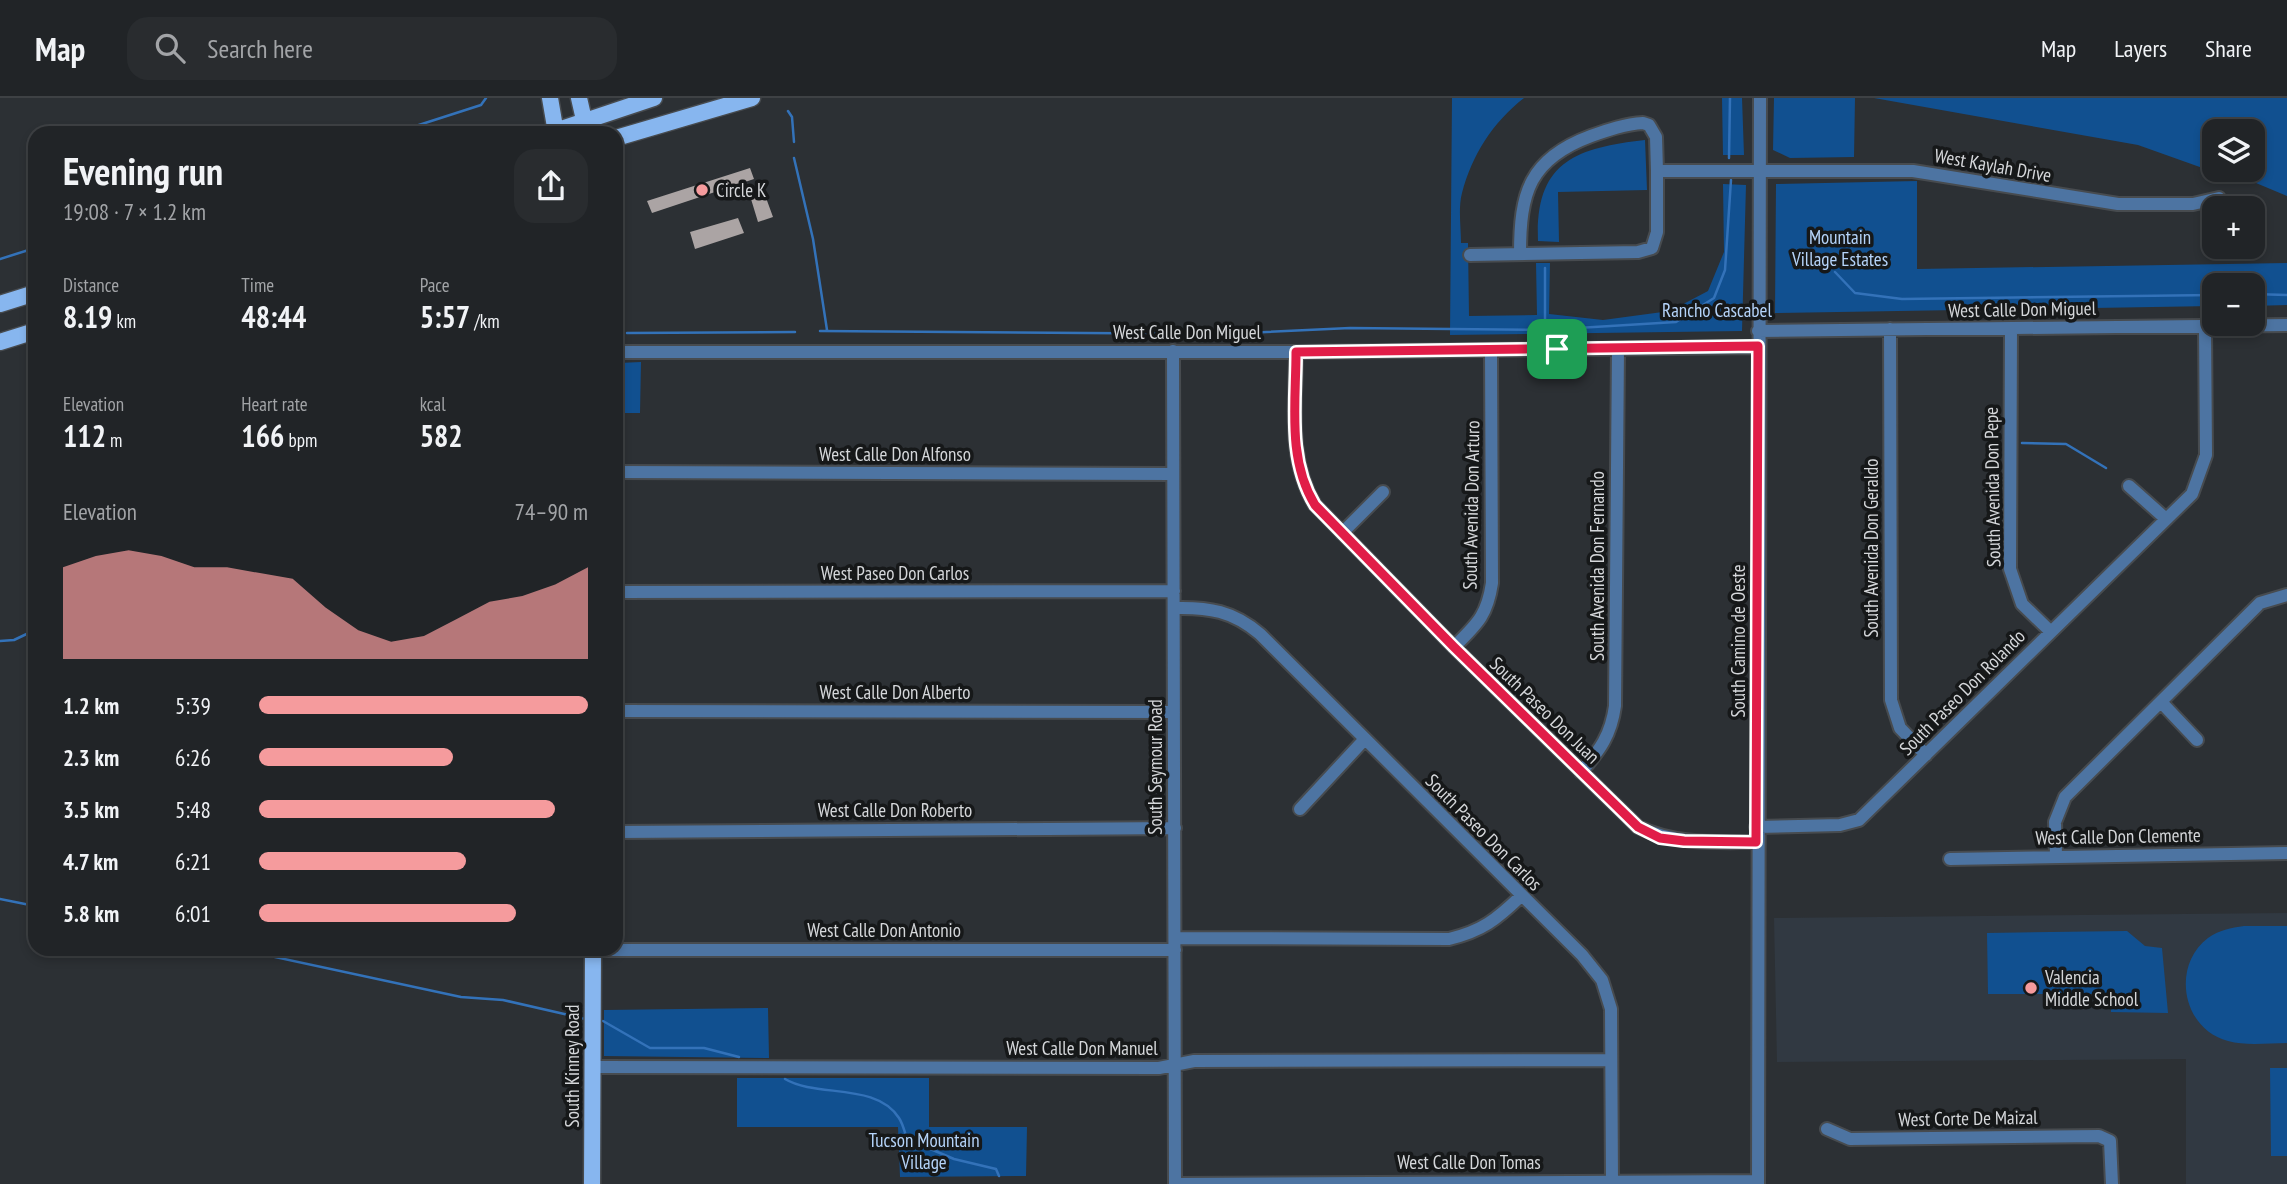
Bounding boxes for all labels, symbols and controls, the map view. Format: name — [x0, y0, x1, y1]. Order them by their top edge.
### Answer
search box — [127, 17, 617, 80]
text: Map — [35, 27, 85, 70]
icon: search — [151, 29, 189, 67]
text: Search here — [207, 32, 313, 65]
text: Map — [2041, 33, 2076, 64]
text: Layers — [2114, 33, 2167, 64]
text: Share — [2205, 33, 2252, 64]
map controls — [2202, 119, 2265, 336]
button: layers — [2202, 119, 2265, 182]
street label: West Kaylah Drive — [1933, 143, 2053, 187]
text: Evening run — [63, 146, 223, 195]
button: share — [514, 149, 588, 223]
place label: Circle K — [716, 178, 766, 202]
marker: Circle K — [694, 182, 710, 198]
button: + — [2202, 196, 2265, 259]
text: 19:08 · 7 × 1.2 km — [63, 197, 206, 226]
park label: Mountain Village Estates — [1791, 225, 1888, 271]
text: Distance — [63, 273, 119, 297]
text: Time — [241, 273, 274, 297]
text: Pace — [420, 273, 450, 297]
button: − — [2202, 273, 2265, 336]
street label: West Calle Don Miguel — [1948, 296, 2097, 322]
text: 8.19 — [63, 297, 112, 336]
text: 48:44 — [241, 297, 306, 336]
text: 5:57 — [420, 297, 470, 336]
park label: Rancho Cascabel — [1662, 298, 1772, 322]
text: km — [112, 309, 136, 333]
text: /km — [470, 309, 500, 333]
pin — [1527, 319, 1587, 379]
street label: West Calle Don Miguel — [1113, 320, 1262, 344]
icon: arrive — [1538, 330, 1576, 368]
text: Elevation — [63, 392, 124, 416]
text: Heart rate — [241, 392, 308, 416]
text: kcal — [420, 392, 446, 416]
street label: South Avenida Don Pepe — [1979, 407, 2005, 567]
text: 112 — [63, 416, 106, 455]
text: 166 — [241, 416, 284, 455]
text: 582 — [420, 416, 463, 455]
street label: South Avenida Don Arturo — [1458, 420, 1484, 590]
text: m — [106, 428, 122, 452]
text: bpm — [284, 428, 317, 452]
street label: West Calle Don Alfonso — [819, 442, 971, 466]
street label: South Avenida Don Geraldo — [1859, 458, 1883, 638]
street label: South Avenida Don Fernando — [1585, 471, 1609, 661]
text: Elevation — [63, 497, 137, 526]
text: 74–90 m — [515, 497, 588, 526]
street label: West Paseo Don Carlos — [821, 561, 969, 585]
street label: South Camino de Oeste — [1726, 564, 1750, 718]
street label: South Paseo Don Rolando — [1894, 624, 2030, 760]
street label: South Paseo Don Juan — [1485, 652, 1605, 768]
street label: West Calle Don Alberto — [820, 680, 970, 704]
text: 1.2 km — [63, 691, 119, 720]
text: 5:39 — [175, 691, 211, 720]
street label: South Seymour Road — [1143, 699, 1167, 835]
text: 2.3 km — [63, 743, 119, 772]
text: 6:26 — [175, 743, 211, 772]
street label: South Paseo Don Carlos — [1421, 769, 1547, 895]
text: 3.5 km — [63, 795, 119, 824]
text: 5:48 — [175, 795, 211, 824]
street label: West Calle Don Roberto — [818, 798, 972, 822]
street label: West Calle Don Clemente — [2035, 823, 2201, 849]
text: 4.7 km — [63, 847, 118, 876]
text: 6:21 — [175, 847, 211, 876]
text: 5.8 km — [63, 899, 119, 928]
text: 6:01 — [175, 899, 211, 928]
street label: West Calle Don Antonio — [807, 918, 961, 942]
place label: Valencia Middle School — [2044, 965, 2139, 1011]
marker: Valencia Middle School — [2023, 980, 2039, 996]
street label: South Kinney Road — [560, 1005, 584, 1127]
street label: West Calle Don Manuel — [1006, 1036, 1158, 1060]
street label: West Corte De Maizal — [1898, 1105, 2038, 1131]
park label: Tucson Mountain Village — [868, 1128, 980, 1174]
street label: West Calle Don Tomas — [1397, 1150, 1541, 1174]

